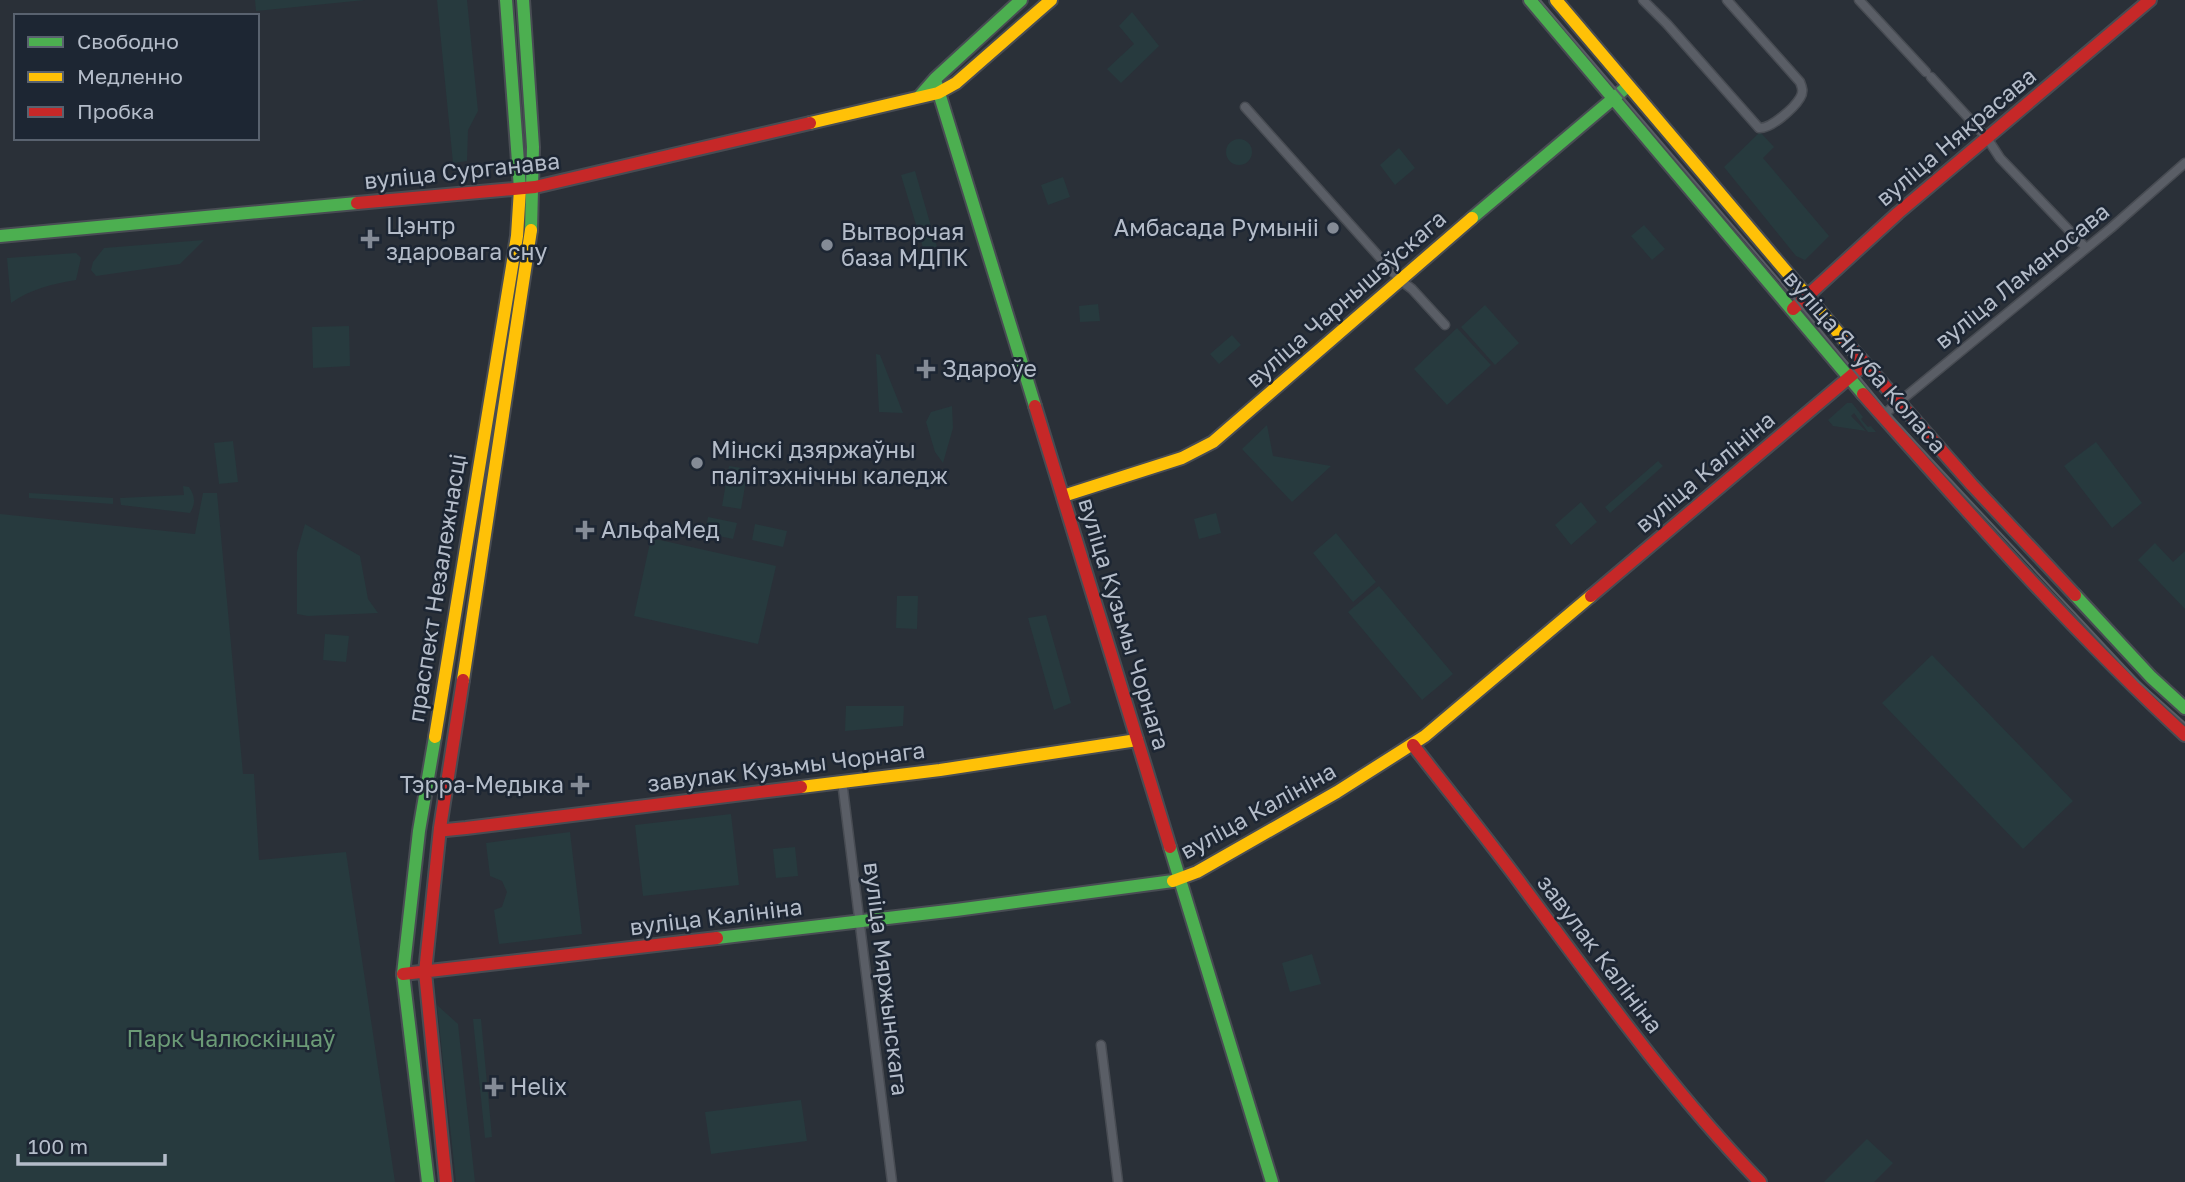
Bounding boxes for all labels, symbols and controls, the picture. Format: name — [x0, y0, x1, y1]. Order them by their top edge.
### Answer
legend — [14, 14, 259, 140]
text: Свободно — [77, 28, 179, 54]
street label: вуліца Някрасава — [1870, 61, 2041, 211]
text: Медленно — [77, 63, 183, 89]
text: Пробка — [77, 98, 155, 124]
street label: вуліца Сурганава — [363, 146, 561, 194]
street label: вуліца Ламаносава — [1929, 196, 2114, 354]
street label: вуліца Чарнышэўскага — [1240, 204, 1451, 393]
place label: Цэнтр здаровага сну — [386, 211, 548, 265]
place label: Амбасада Румыніі — [1114, 213, 1319, 241]
place label: Вытворчая база МДПК — [841, 217, 968, 271]
marker: Амбасада Румыніі — [1325, 220, 1341, 236]
marker: Цэнтр здаровага сну — [360, 229, 380, 249]
marker: Вытворчая база МДПК — [819, 237, 835, 253]
street label: вуліца Якуба Коласа — [1779, 264, 1953, 459]
place label: Здароўе — [942, 354, 1037, 382]
marker: Здароўе — [916, 359, 936, 379]
street label: вуліца Калініна — [1629, 405, 1780, 538]
place label: Мінскі дзяржаўны палітэхнічны каледж — [711, 435, 948, 489]
street label: праспект Незалежнасці — [401, 452, 471, 724]
marker: Мінскі дзяржаўны палітэхнічны каледж — [689, 455, 705, 471]
street label: вуліца Кузьмы Чорнага — [1073, 494, 1177, 753]
place label: АльфаМед — [601, 515, 720, 543]
marker: АльфаМед — [575, 520, 595, 540]
street label: завулак Кузьмы Чорнага — [645, 735, 926, 797]
street label: вуліца Калініна — [1175, 756, 1340, 864]
place label: Тэрра-Медыка — [400, 770, 564, 798]
marker: Тэрра-Медыка — [570, 775, 590, 795]
street label: вуліца Мяржынскага — [859, 860, 915, 1097]
street label: завулак Калініна — [1532, 869, 1669, 1038]
street label: вуліца Калініна — [628, 892, 804, 940]
park label: Парк Чалюскінцаў — [127, 1024, 336, 1052]
place label: Helix — [510, 1072, 567, 1100]
marker: Helix — [484, 1077, 504, 1097]
scale bar — [18, 1122, 164, 1166]
text: 100 m — [28, 1133, 88, 1159]

